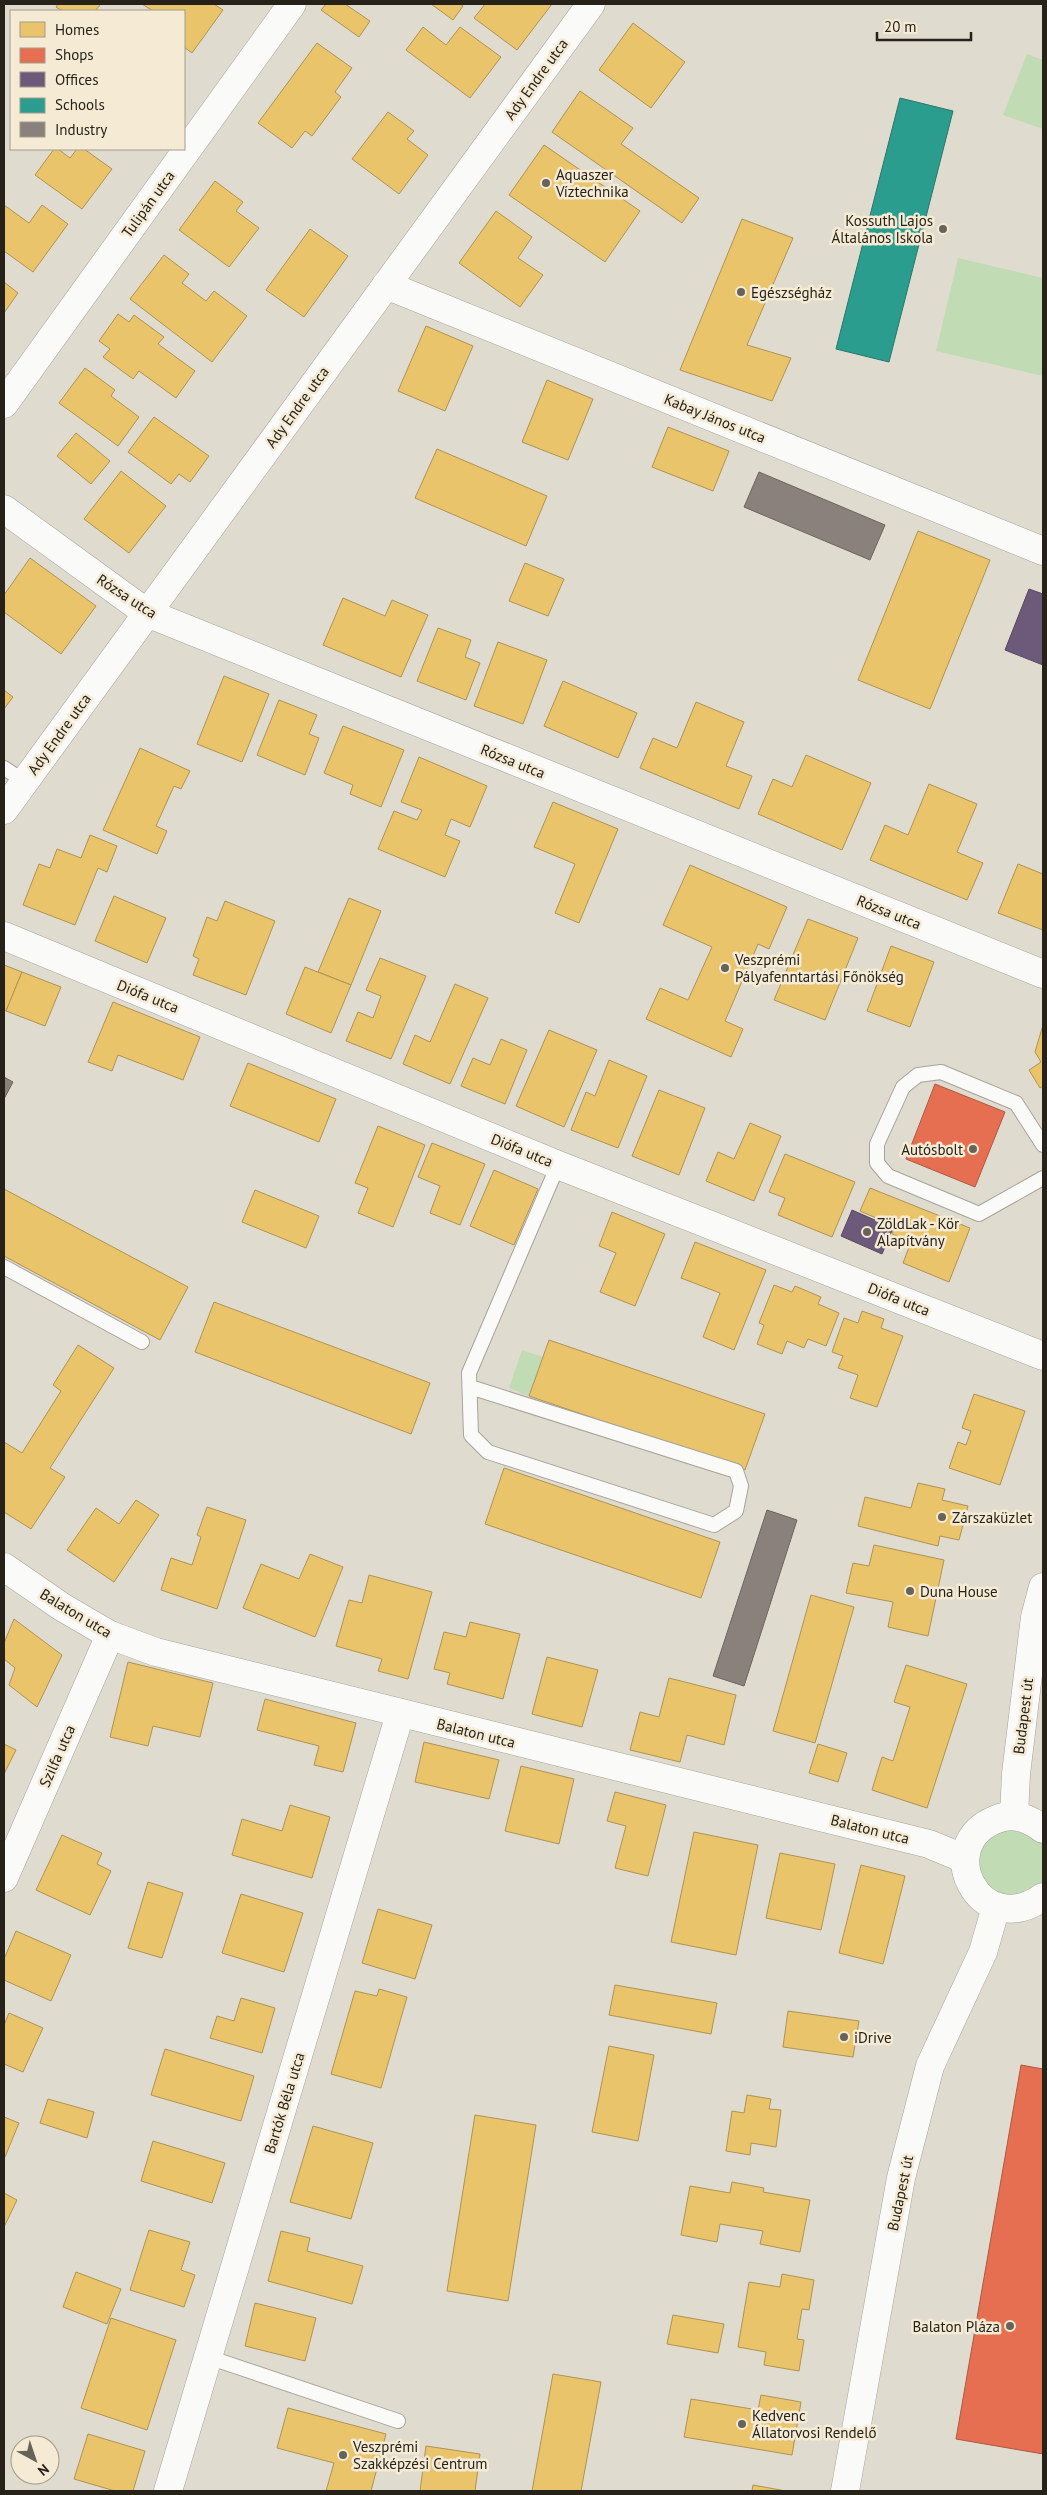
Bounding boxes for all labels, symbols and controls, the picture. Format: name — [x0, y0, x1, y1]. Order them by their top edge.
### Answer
legend — [10, 10, 185, 150]
scale bar — [877, 10, 971, 42]
text: 20 m — [884, 17, 917, 36]
text: Homes — [55, 20, 99, 39]
street label: Ady Endre utca — [500, 35, 572, 123]
text: Shops — [55, 45, 94, 64]
text: Offices — [55, 70, 99, 89]
text: Schools — [55, 95, 105, 114]
text: Industry — [55, 120, 107, 139]
place label: Aquaszer Víztechnika — [555, 165, 629, 201]
street label: Tulipán utca — [117, 167, 179, 241]
marker: Aquaszer Víztechnika — [540, 177, 552, 189]
place label: Kossuth Lajos Általános Iskola — [831, 211, 933, 247]
marker: Kossuth Lajos Általános Iskola — [937, 223, 949, 235]
place label: Egészségház — [751, 283, 832, 302]
marker: Egészségház — [735, 286, 747, 298]
street label: Ady Endre utca — [261, 363, 333, 451]
street label: Kabay János utca — [661, 389, 769, 447]
street label: Rózsa utca — [93, 570, 161, 622]
street label: Ady Endre utca — [23, 690, 95, 778]
street label: Rózsa utca — [478, 740, 548, 782]
street label: Rózsa utca — [854, 891, 924, 933]
place label: Veszprémi Pályafenntartási Főnökség — [734, 950, 904, 986]
marker: Veszprémi Pályafenntartási Főnökség — [719, 962, 731, 974]
street label: Diófa utca — [114, 975, 182, 1017]
street label: Diófa utca — [488, 1129, 556, 1171]
place label: Autósbolt — [901, 1140, 963, 1159]
marker: Autósbolt — [967, 1143, 979, 1155]
place label: ZöldLak - Kör Alapítvány — [877, 1214, 959, 1250]
marker: ZöldLak - Kör Alapítvány — [861, 1226, 873, 1238]
street label: Diófa utca — [865, 1278, 933, 1320]
place label: Zárszaküzlet — [952, 1508, 1032, 1527]
marker: Zárszaküzlet — [936, 1511, 948, 1523]
place label: Duna House — [920, 1582, 998, 1601]
street label: Balaton utca — [37, 1584, 115, 1642]
marker: Duna House — [904, 1585, 916, 1597]
street label: Budapest út — [1009, 1677, 1037, 1755]
street label: Balaton utca — [435, 1714, 517, 1752]
street label: Szilfa utca — [35, 1722, 79, 1790]
street label: Balaton utca — [829, 1810, 911, 1848]
place label: iDrive — [854, 2028, 892, 2047]
marker: iDrive — [838, 2031, 850, 2043]
street label: Bartók Béla utca — [260, 2050, 308, 2156]
street label: Budapest út — [883, 2154, 917, 2232]
place label: Balaton Pláza — [912, 2317, 1000, 2336]
marker: Balaton Pláza — [1004, 2320, 1016, 2332]
place label: Kedvenc Állatorvosi Rendelő — [752, 2406, 877, 2442]
marker: Kedvenc Állatorvosi Rendelő — [736, 2418, 748, 2430]
north arrow — [10, 2435, 60, 2485]
place label: Veszprémi Szakképzési Centrum — [352, 2437, 488, 2473]
marker: Veszprémi Szakképzési Centrum — [337, 2449, 349, 2461]
text: N — [34, 2460, 53, 2480]

